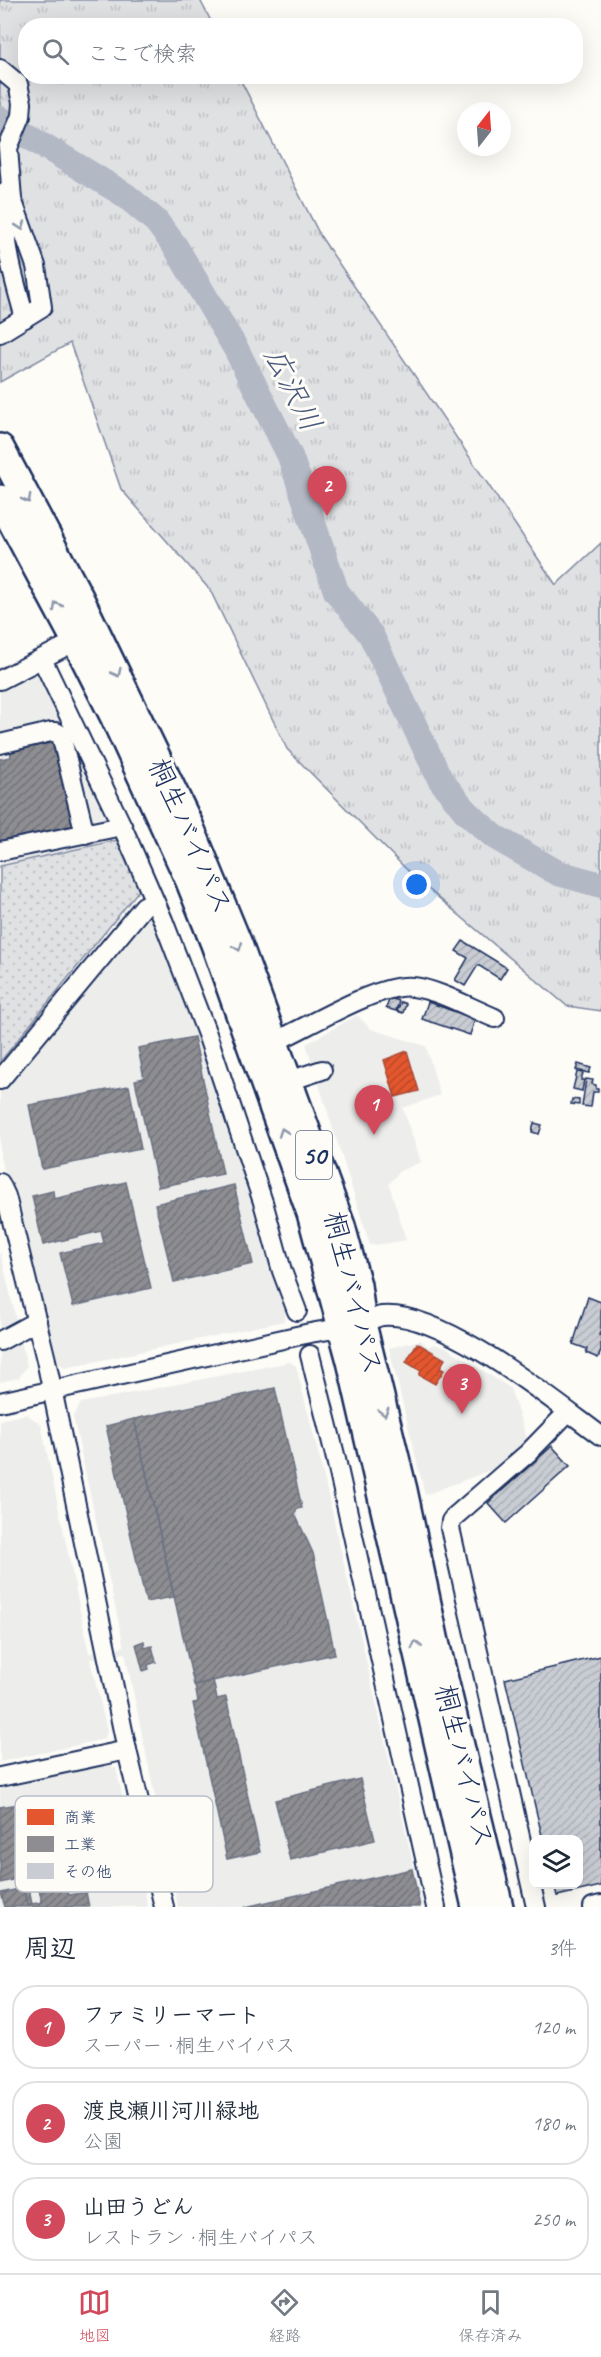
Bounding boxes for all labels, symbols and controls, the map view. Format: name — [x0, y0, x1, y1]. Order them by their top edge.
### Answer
search box — [18, 18, 583, 84]
icon: search — [39, 35, 72, 68]
text: ここで検索 — [87, 40, 197, 68]
north arrow — [457, 102, 511, 156]
one-way arrow — [14, 220, 27, 231]
water label: 広沢川 — [256, 340, 330, 438]
pin: 2 — [308, 466, 346, 516]
one-way arrow — [20, 493, 31, 504]
one-way arrow — [53, 602, 64, 612]
one-way arrow — [109, 666, 121, 677]
street label: 桐生バイパス — [141, 752, 241, 920]
your location — [402, 870, 431, 899]
one-way arrow — [231, 941, 244, 952]
pin: 1 — [354, 1086, 394, 1135]
one-way arrow — [277, 1127, 290, 1138]
road number: 50 — [296, 1131, 332, 1179]
street label: 桐生バイパス — [317, 1208, 391, 1378]
pin: 3 — [442, 1364, 482, 1414]
one-way arrow — [376, 1407, 389, 1417]
one-way arrow — [411, 1640, 424, 1650]
street label: 桐生バイパス — [428, 1681, 502, 1851]
legend — [15, 1796, 213, 1892]
text: 商業 — [64, 1808, 96, 1828]
text: 工業 — [64, 1835, 96, 1855]
map controls — [529, 1835, 583, 1889]
button: layers — [529, 1835, 583, 1889]
text: その他 — [64, 1862, 112, 1882]
text: 周辺 — [24, 1932, 76, 1965]
text: 3件 — [548, 1936, 577, 1961]
text: ファミリーマート — [83, 2001, 260, 2029]
text: 1 — [41, 2015, 50, 2040]
text: 120 m — [532, 2015, 575, 2040]
text: スーパー · 桐生バイパス — [83, 2033, 295, 2058]
text: 渡良瀬川河川緑地 — [83, 2097, 259, 2125]
text: 2 — [41, 2111, 50, 2136]
text: 180 m — [532, 2111, 575, 2136]
text: 公園 — [83, 2129, 123, 2154]
text: 山田うどん — [83, 2193, 194, 2221]
text: 3 — [41, 2207, 50, 2232]
text: 250 m — [532, 2207, 575, 2232]
text: レストラン · 桐生バイパス — [83, 2225, 318, 2250]
tab: 地図 — [78, 2286, 111, 2346]
tab: 経路 — [268, 2286, 301, 2346]
tab: 保存済み — [458, 2286, 522, 2346]

